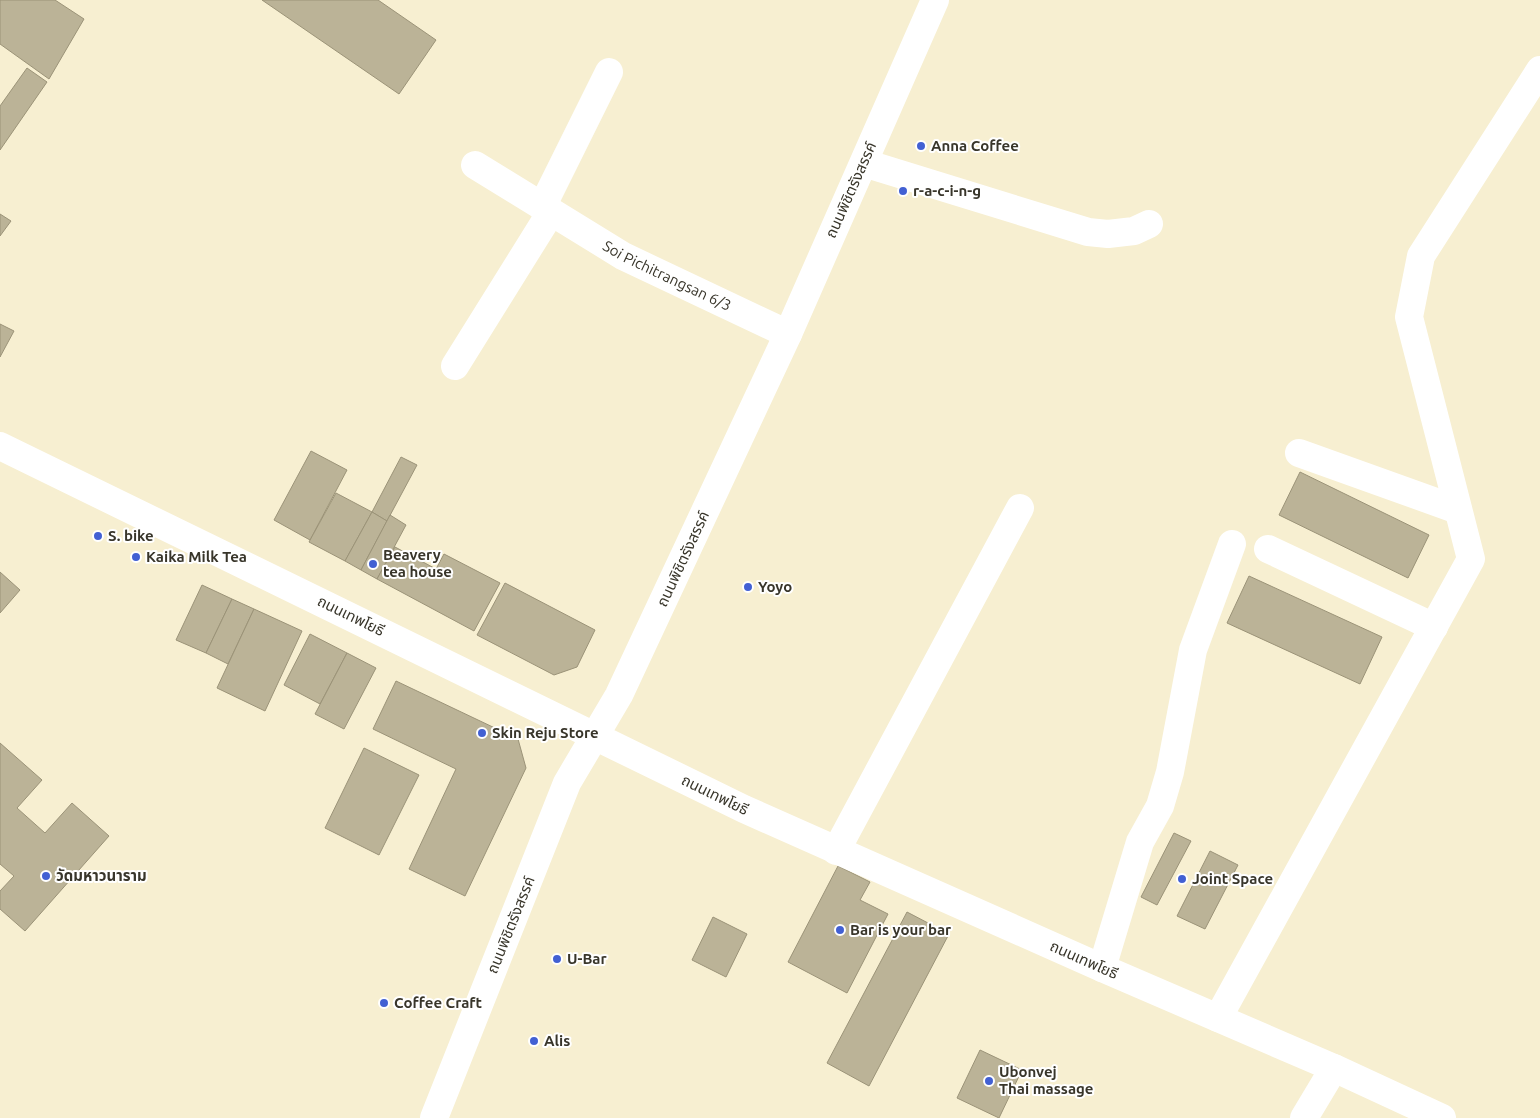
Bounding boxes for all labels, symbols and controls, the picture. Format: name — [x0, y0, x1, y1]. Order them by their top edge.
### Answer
place label: Anna Coffee — [931, 137, 1019, 154]
street label: ถนนพิชิตรังสรรค์ — [822, 139, 879, 241]
marker: Anna Coffee — [915, 140, 927, 152]
place label: r-a-c-i-n-g — [913, 182, 981, 199]
marker: r-a-c-i-n-g — [897, 185, 909, 197]
street label: Soi Pichitrangsan 6/3 — [600, 237, 734, 314]
street label: ถนนพิชิตรังสรรค์ — [653, 508, 712, 609]
place label: S. bike — [108, 527, 154, 544]
marker: S. bike — [92, 530, 104, 542]
place label: Beavery tea house — [383, 546, 452, 580]
place label: Kaika Milk Tea — [146, 548, 247, 565]
marker: Kaika Milk Tea — [130, 551, 142, 563]
marker: Beavery tea house — [367, 558, 379, 570]
place label: Yoyo — [758, 578, 792, 595]
marker: Yoyo — [742, 581, 754, 593]
street label: ถนนเทพโยธี — [315, 592, 388, 639]
place label: Skin Reju Store — [492, 724, 599, 741]
marker: Skin Reju Store — [476, 727, 488, 739]
street label: ถนนเทพโยธี — [679, 771, 752, 818]
place label: วัดมหาวนาราม — [56, 867, 147, 884]
marker: วัดมหาวนาราม — [40, 870, 52, 882]
place label: Joint Space — [1192, 870, 1273, 887]
marker: Joint Space — [1176, 873, 1188, 885]
street label: ถนนพิชิตรังสรรค์ — [483, 874, 538, 976]
place label: Bar is your bar — [850, 921, 952, 938]
marker: Bar is your bar — [834, 924, 846, 936]
street label: ถนนเทพโยธี — [1048, 937, 1121, 982]
place label: U-Bar — [567, 950, 608, 967]
marker: U-Bar — [551, 953, 563, 965]
place label: Coffee Craft — [394, 994, 483, 1011]
marker: Coffee Craft — [378, 997, 390, 1009]
place label: Alis — [544, 1032, 570, 1049]
marker: Alis — [528, 1035, 540, 1047]
place label: Ubonvej Thai massage — [999, 1063, 1094, 1097]
marker: Ubonvej Thai massage — [983, 1075, 995, 1087]

